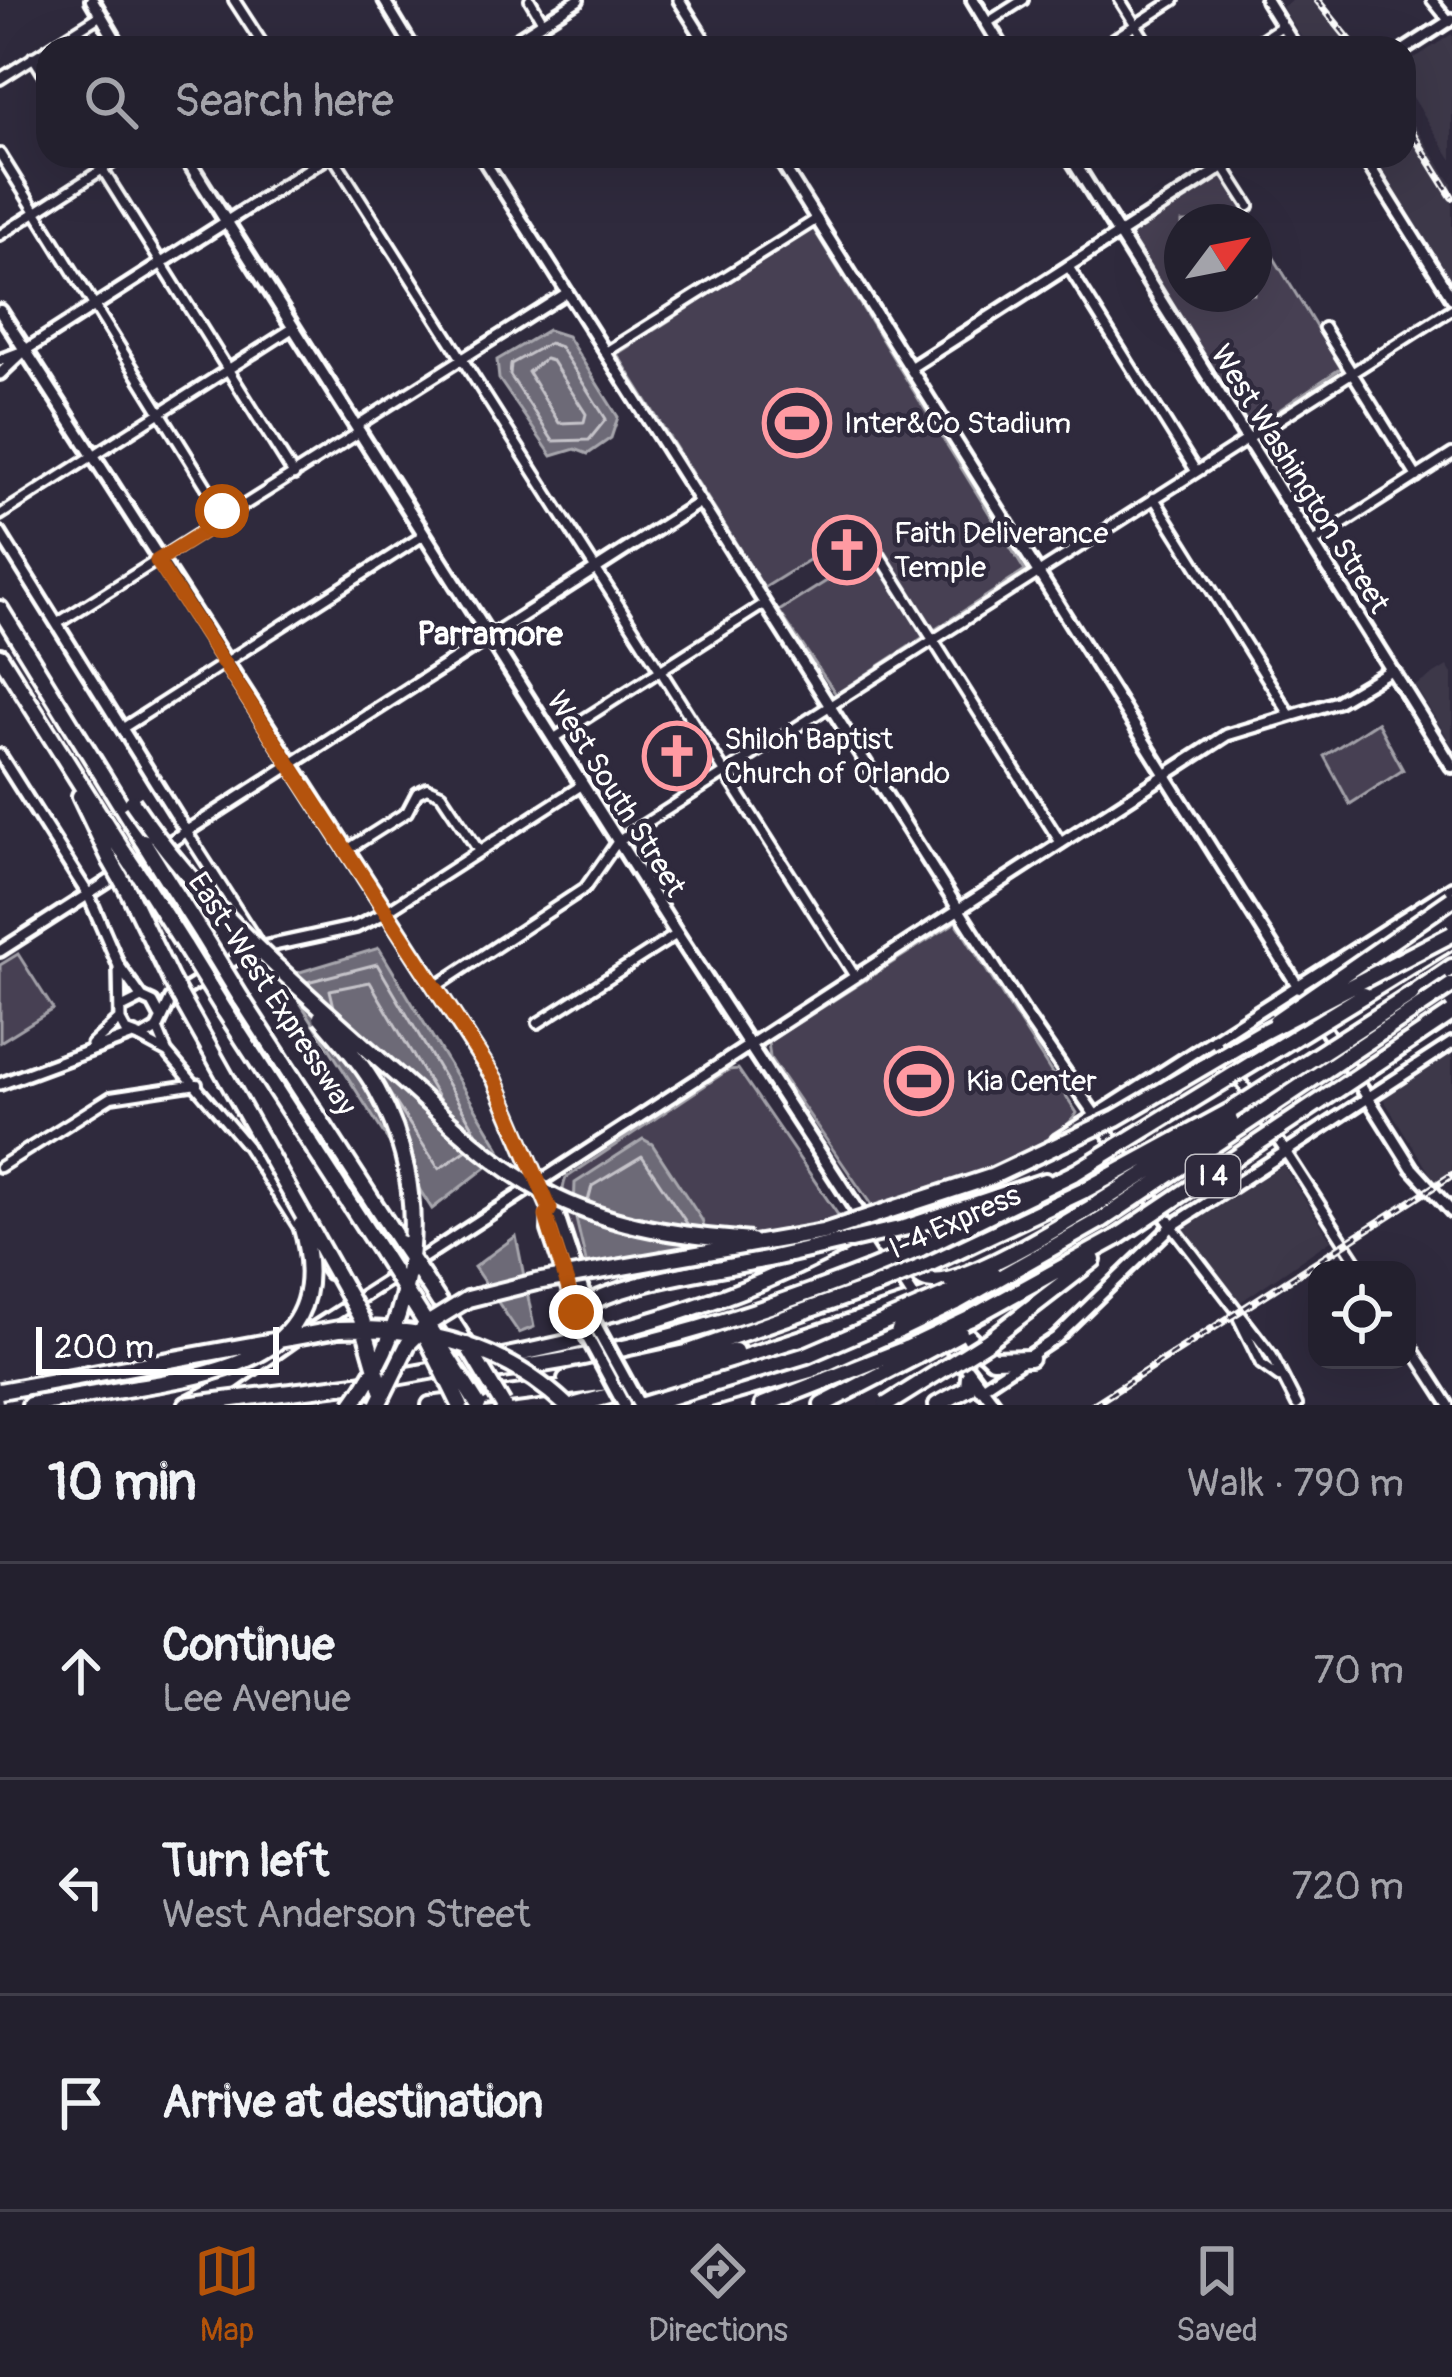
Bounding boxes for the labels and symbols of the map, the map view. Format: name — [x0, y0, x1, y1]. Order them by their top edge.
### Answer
north arrow — [1164, 204, 1272, 312]
street label: West Washington Street — [1202, 338, 1398, 621]
sports icon: Inter&Co Stadium — [762, 388, 832, 458]
place label: Inter&Co Stadium — [844, 405, 1071, 442]
route start — [195, 484, 249, 538]
church icon: Faith Deliverance Temple — [812, 515, 882, 585]
place label: Faith Deliverance Temple — [894, 515, 1108, 586]
district label: Parramore — [417, 614, 564, 655]
street label: West South Street — [538, 684, 694, 904]
church icon: Shiloh Baptist Church of Orlando — [642, 721, 712, 791]
place label: Shiloh Baptist Church of Orlando — [724, 721, 950, 792]
street label: East-West Expressway — [180, 866, 364, 1123]
sports icon: Kia Center — [884, 1046, 954, 1116]
place label: Kia Center — [966, 1063, 1097, 1100]
road number: I 4 — [1186, 1155, 1240, 1197]
street label: I-4 Express — [883, 1177, 1027, 1267]
route end — [549, 1285, 603, 1339]
scale bar — [36, 1321, 279, 1374]

